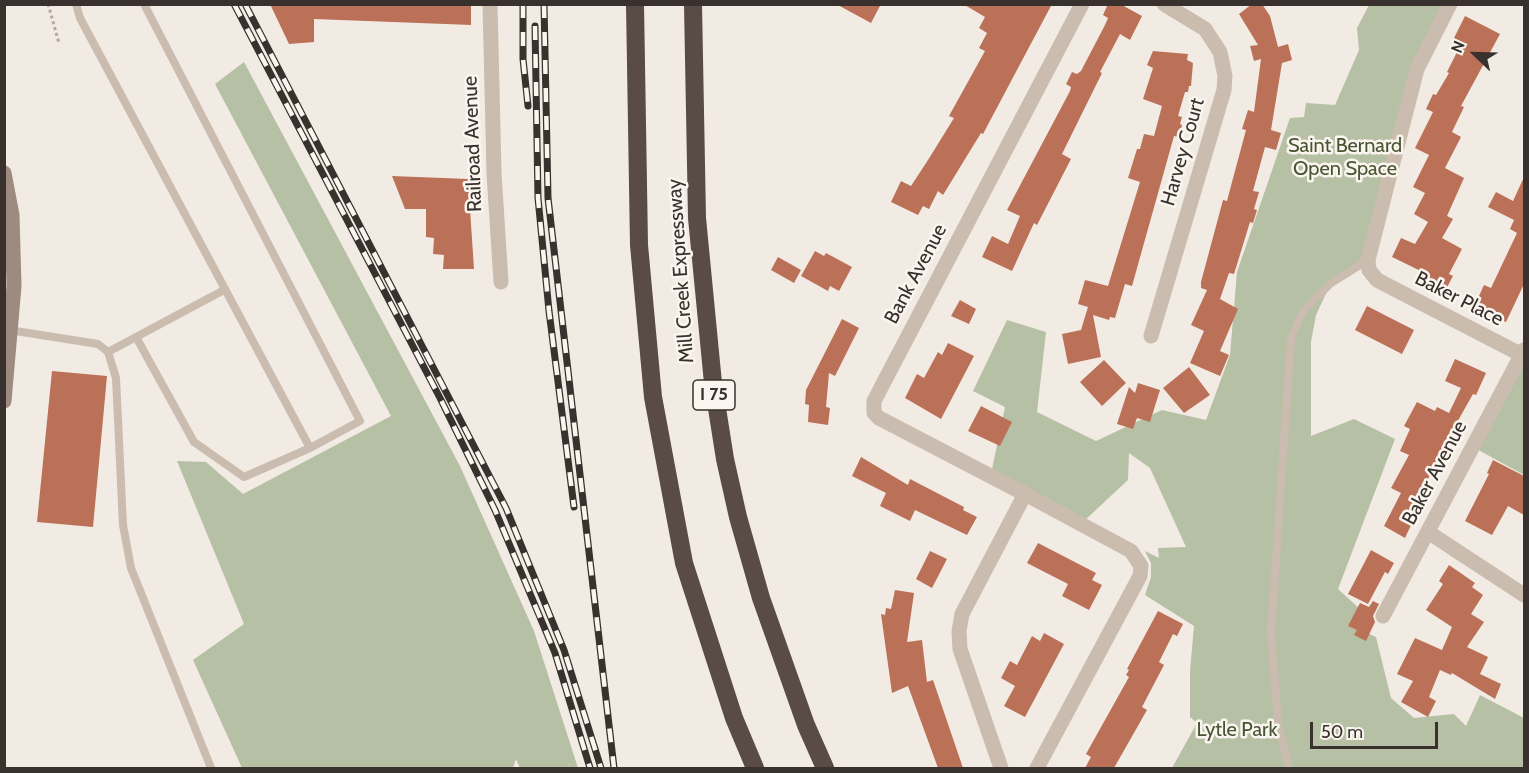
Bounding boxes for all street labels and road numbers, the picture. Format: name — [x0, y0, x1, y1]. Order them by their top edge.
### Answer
street label: Railroad Avenue — [459, 76, 487, 212]
street label: Harvey Court — [1156, 95, 1210, 209]
street label: Mill Creek Expressway — [663, 178, 699, 364]
street label: Bank Avenue — [880, 220, 952, 328]
street label: Baker Place — [1411, 267, 1507, 331]
road number: I 75 — [693, 380, 735, 410]
street label: Baker Avenue — [1398, 417, 1472, 529]

